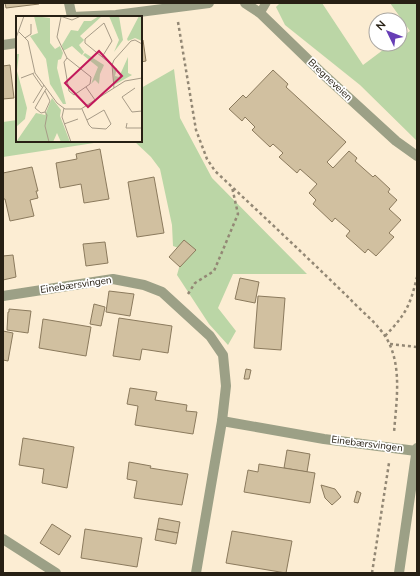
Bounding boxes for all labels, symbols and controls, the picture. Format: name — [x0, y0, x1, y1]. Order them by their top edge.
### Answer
north arrow — [368, 12, 408, 52]
inset map — [16, 16, 142, 142]
text: N — [373, 17, 389, 34]
street label: Bregneveien — [305, 56, 355, 104]
street label: Einebærsvingen — [39, 273, 113, 297]
street label: Einebærsvingen — [330, 433, 404, 455]

